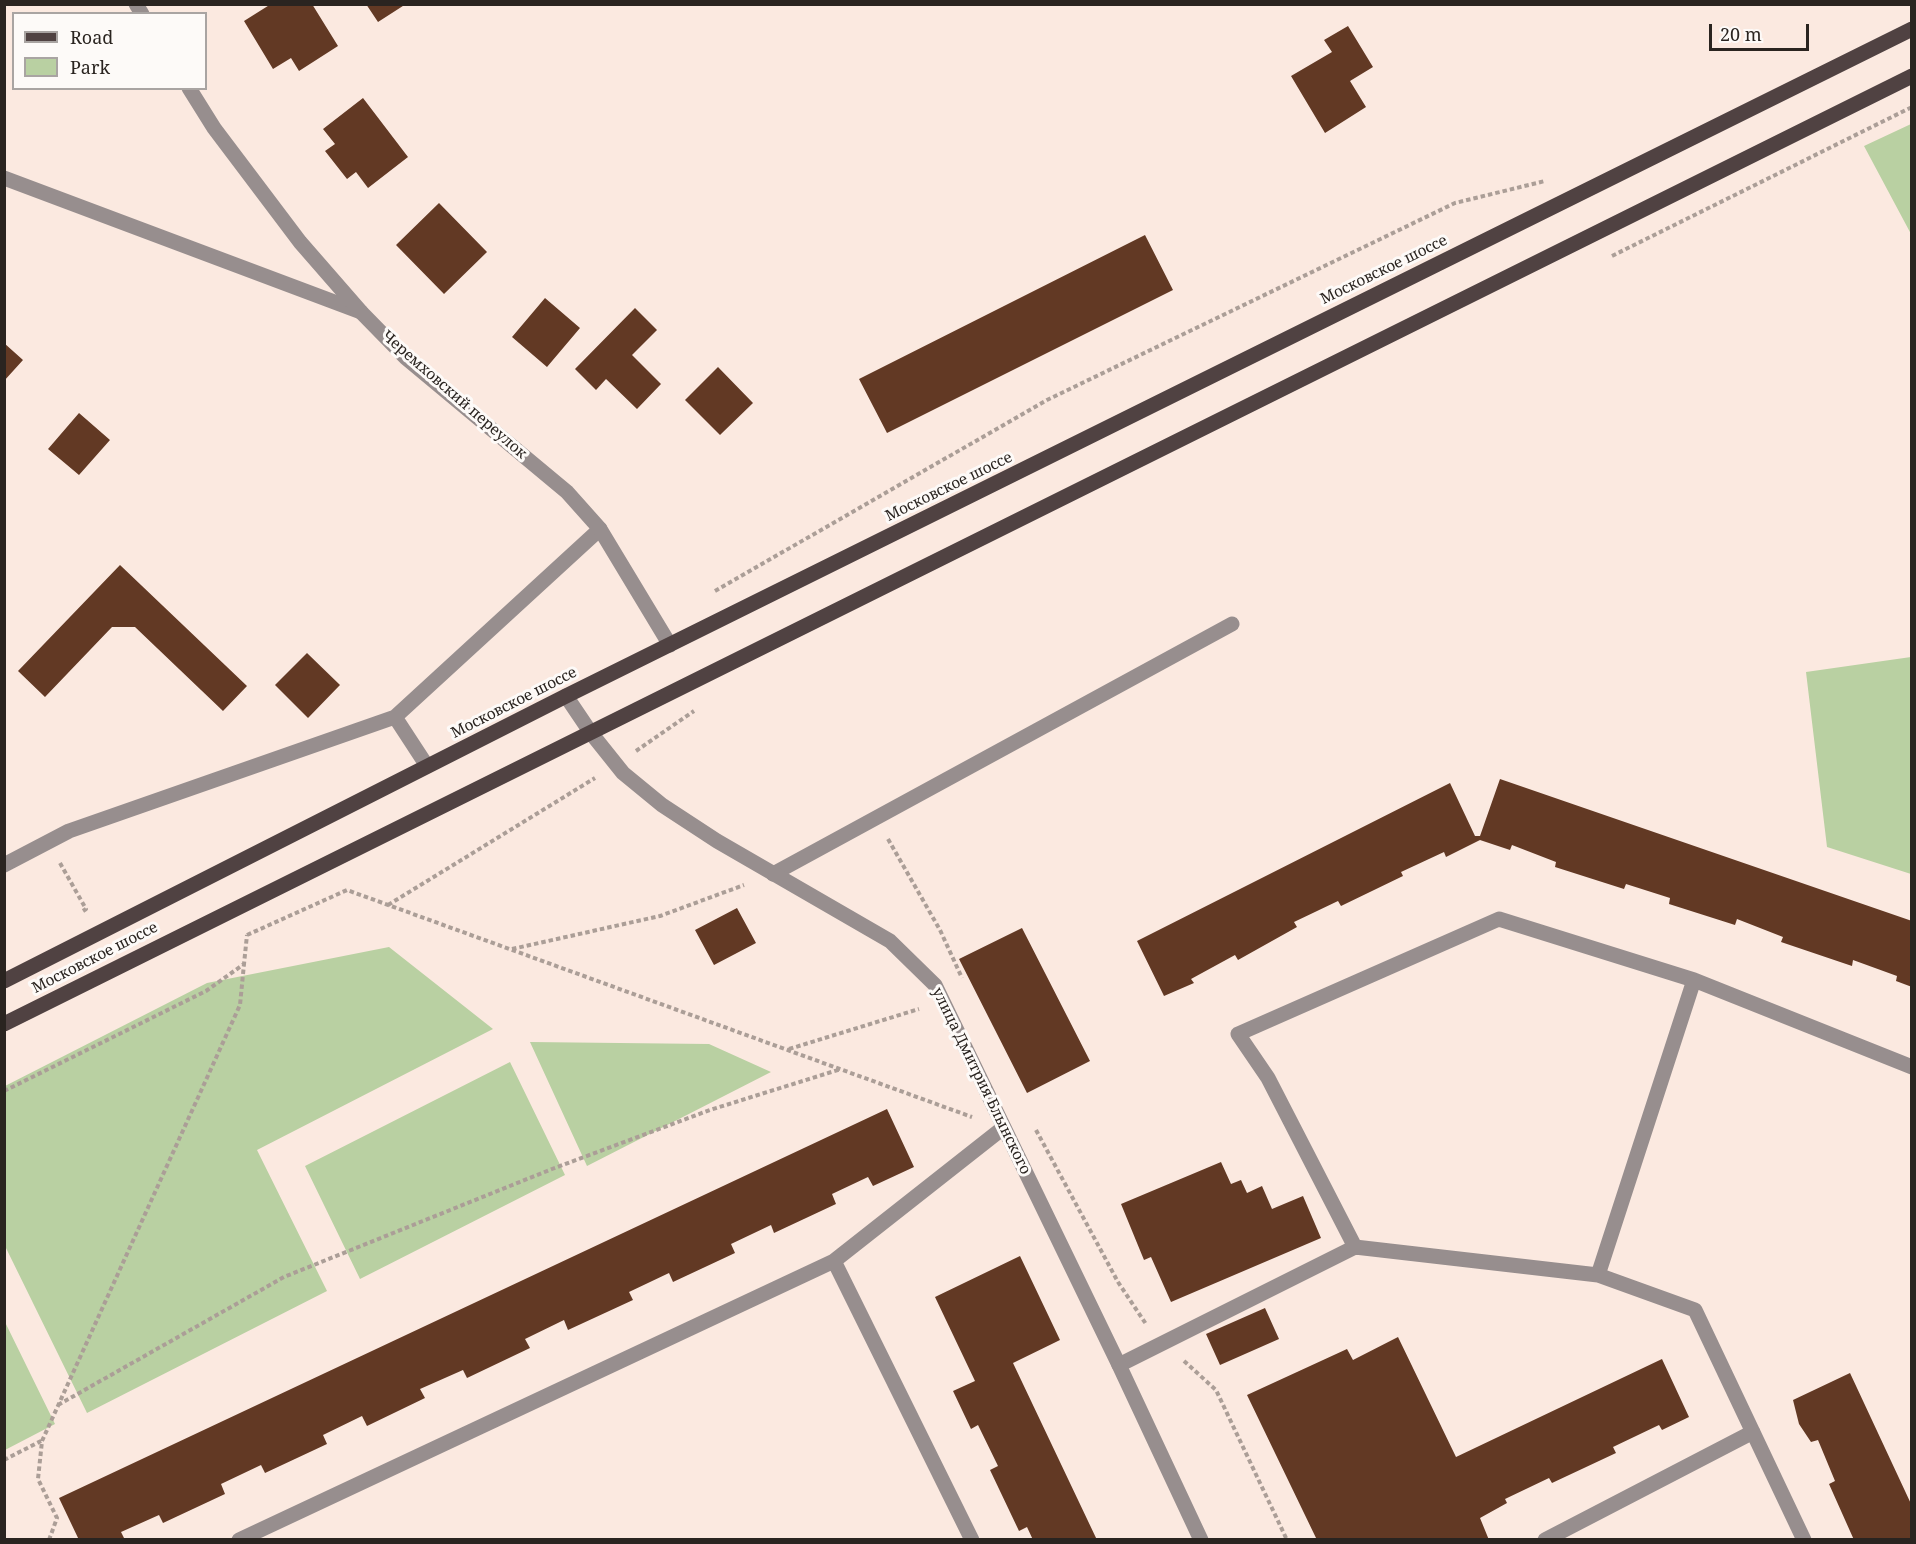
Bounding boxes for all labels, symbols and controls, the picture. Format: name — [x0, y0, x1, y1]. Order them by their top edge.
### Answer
legend — [12, 12, 207, 90]
scale bar — [1712, 12, 1812, 50]
text: 20 m — [1720, 22, 1762, 46]
text: Road — [70, 25, 113, 49]
text: Park — [70, 55, 110, 79]
street label: Московское шоссе — [1318, 232, 1450, 308]
street label: Черемховский переулок — [378, 327, 530, 463]
street label: Московское шоссе — [883, 449, 1015, 525]
street label: Московское шоссе — [448, 664, 580, 742]
street label: Московское шоссе — [29, 919, 161, 997]
street label: улица Дмитрия Блынского — [928, 985, 1034, 1177]

